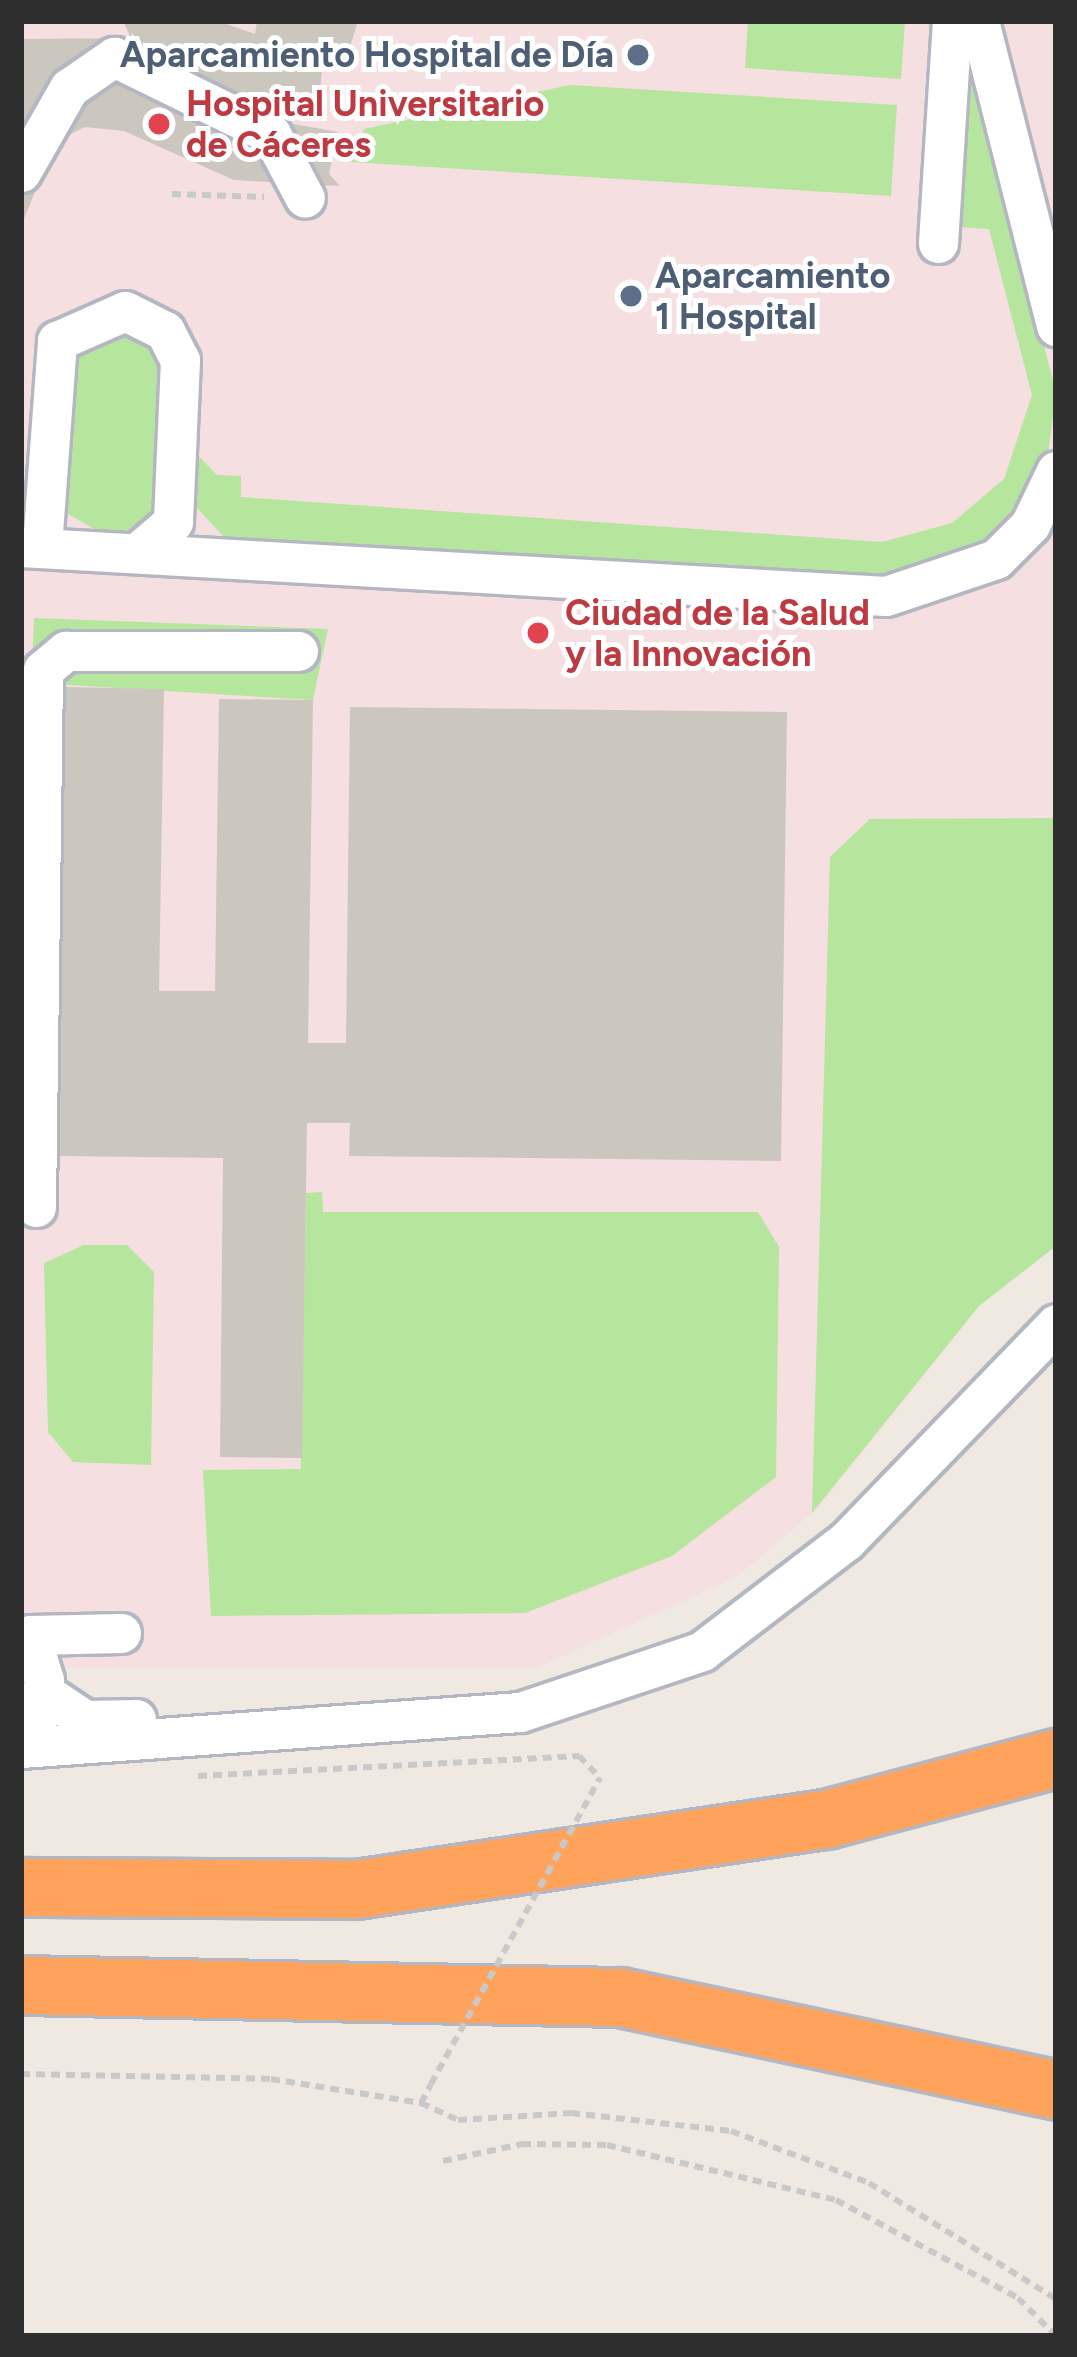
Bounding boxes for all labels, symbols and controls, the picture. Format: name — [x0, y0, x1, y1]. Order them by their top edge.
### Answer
place label: Aparcamiento Hospital de Día — [120, 33, 614, 77]
marker: Aparcamiento Hospital de Día — [625, 42, 651, 68]
place label: Hospital Universitario de Cáceres — [186, 81, 544, 166]
marker: Hospital Universitario de Cáceres — [143, 108, 175, 140]
place label: Aparcamiento 1 Hospital — [655, 253, 890, 338]
marker: Aparcamiento 1 Hospital — [618, 283, 644, 309]
place label: Ciudad de la Salud y la Innovación — [565, 590, 870, 675]
marker: Ciudad de la Salud y la Innovación — [522, 617, 554, 649]

